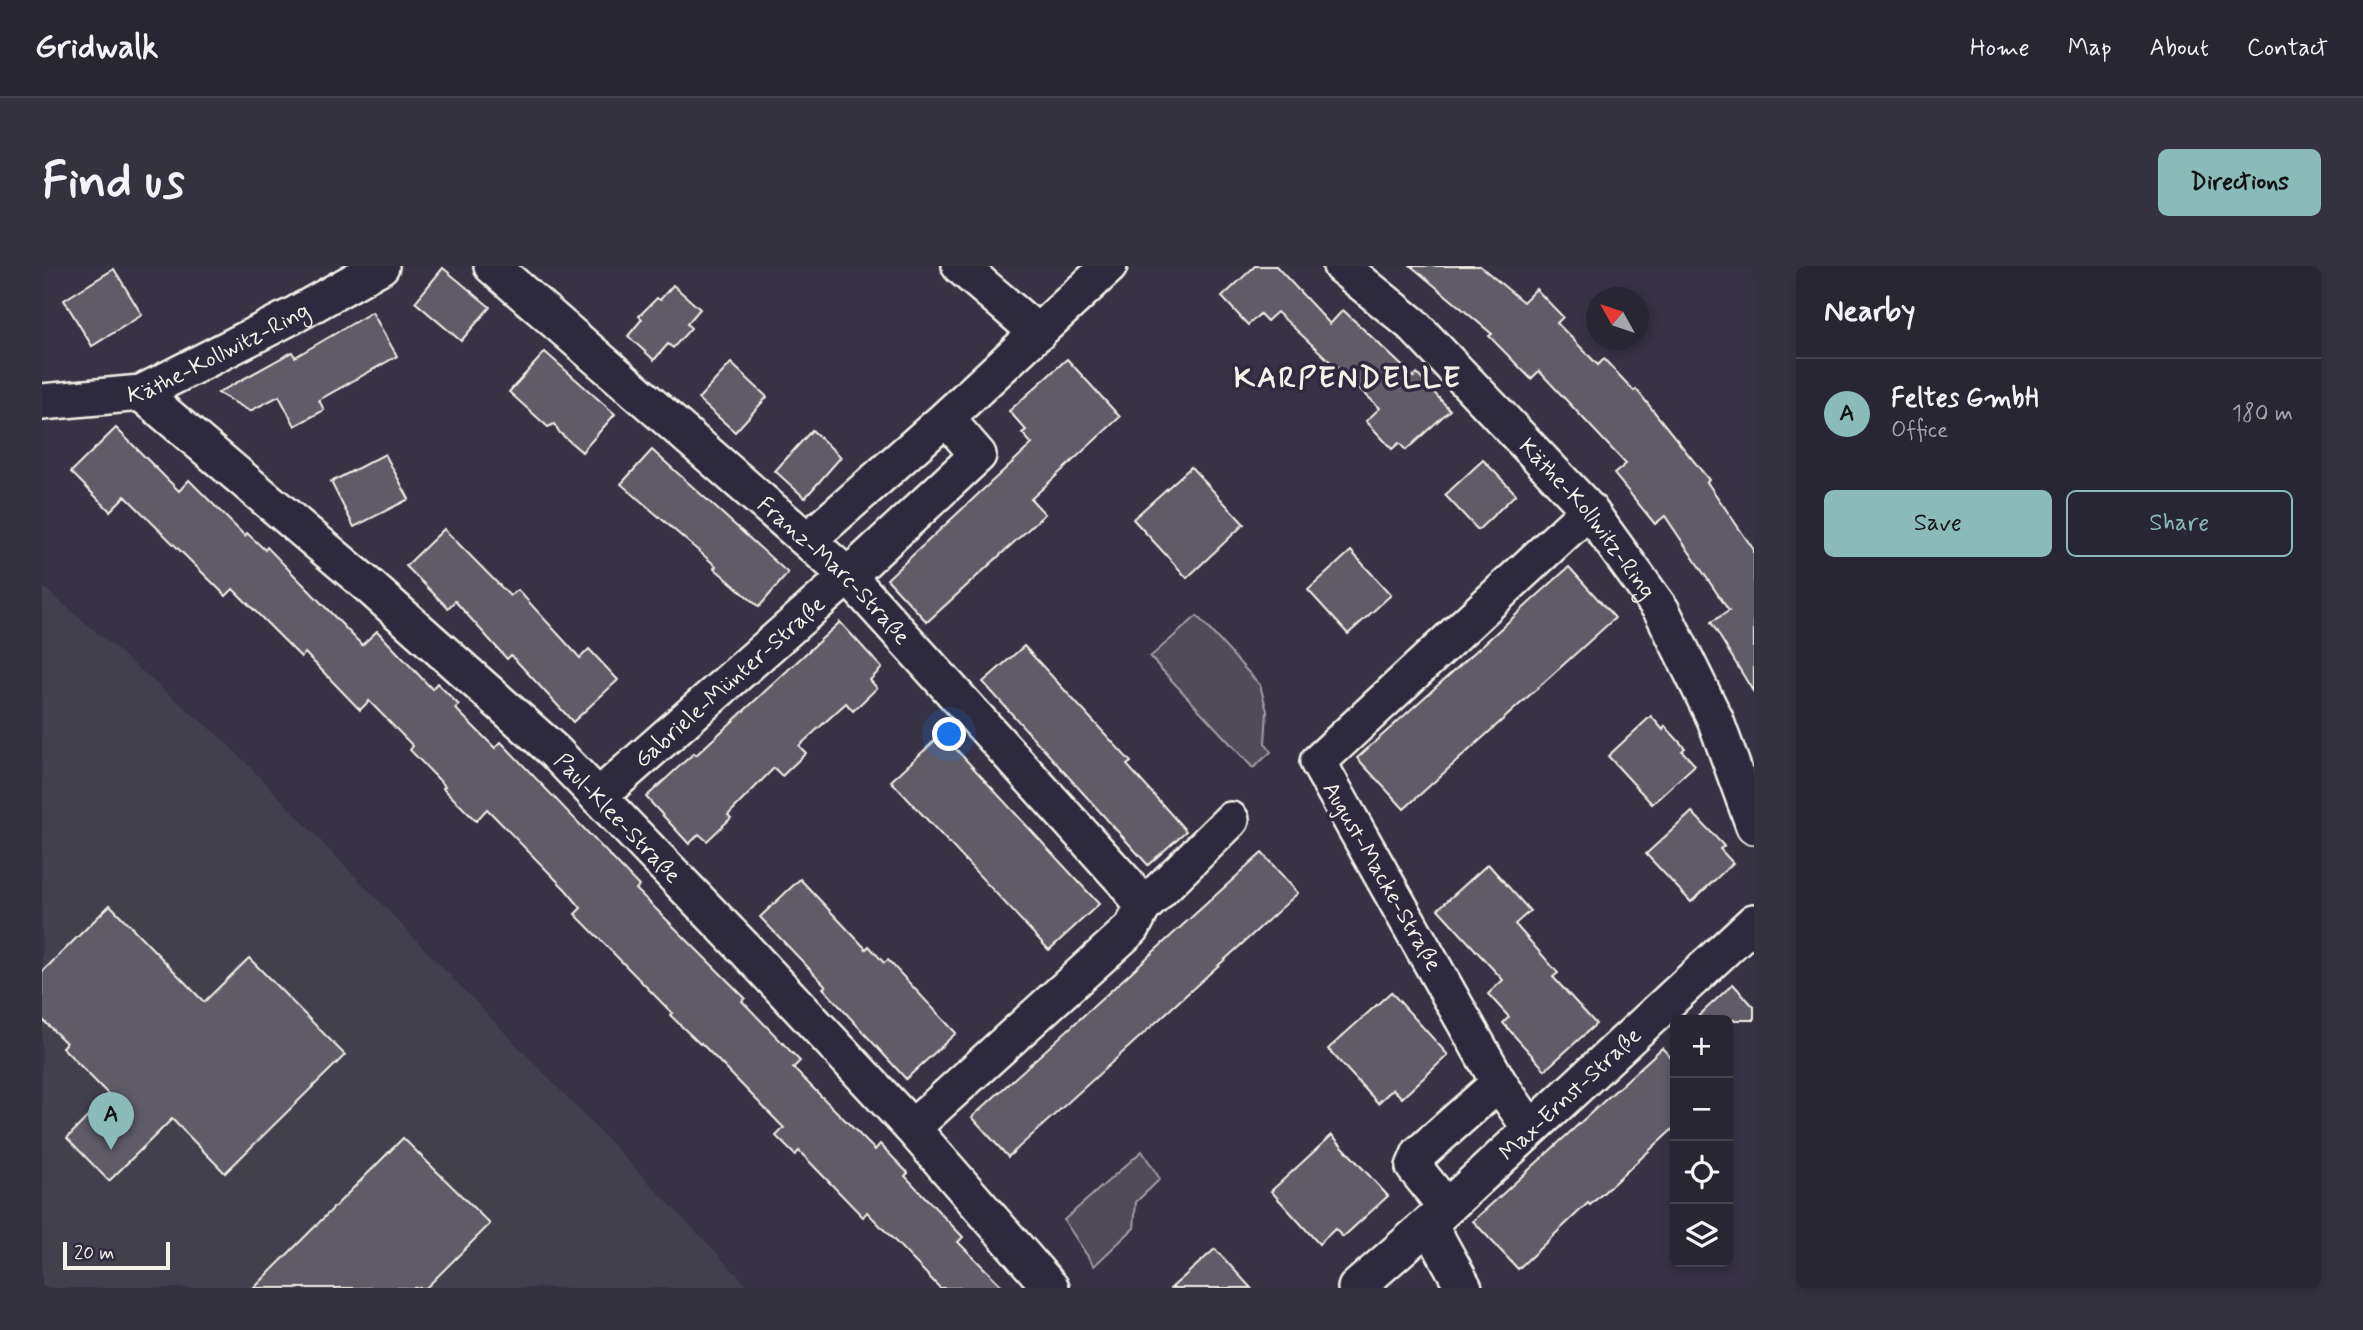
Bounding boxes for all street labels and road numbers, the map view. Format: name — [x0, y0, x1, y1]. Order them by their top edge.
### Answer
street label: Käthe-Kollwitz-Ring — [126, 296, 316, 411]
street label: Käthe-Kollwitz-Ring — [1512, 433, 1661, 607]
street label: Franz-Marc-Straße — [750, 491, 916, 652]
street label: Gabriele-Münter-Straße — [629, 590, 832, 775]
street label: Paul-Klee-Straße — [547, 747, 687, 891]
street label: August-Macke-Straße — [1315, 777, 1448, 977]
street label: Max-Ernst-Straße — [1493, 1021, 1648, 1168]

